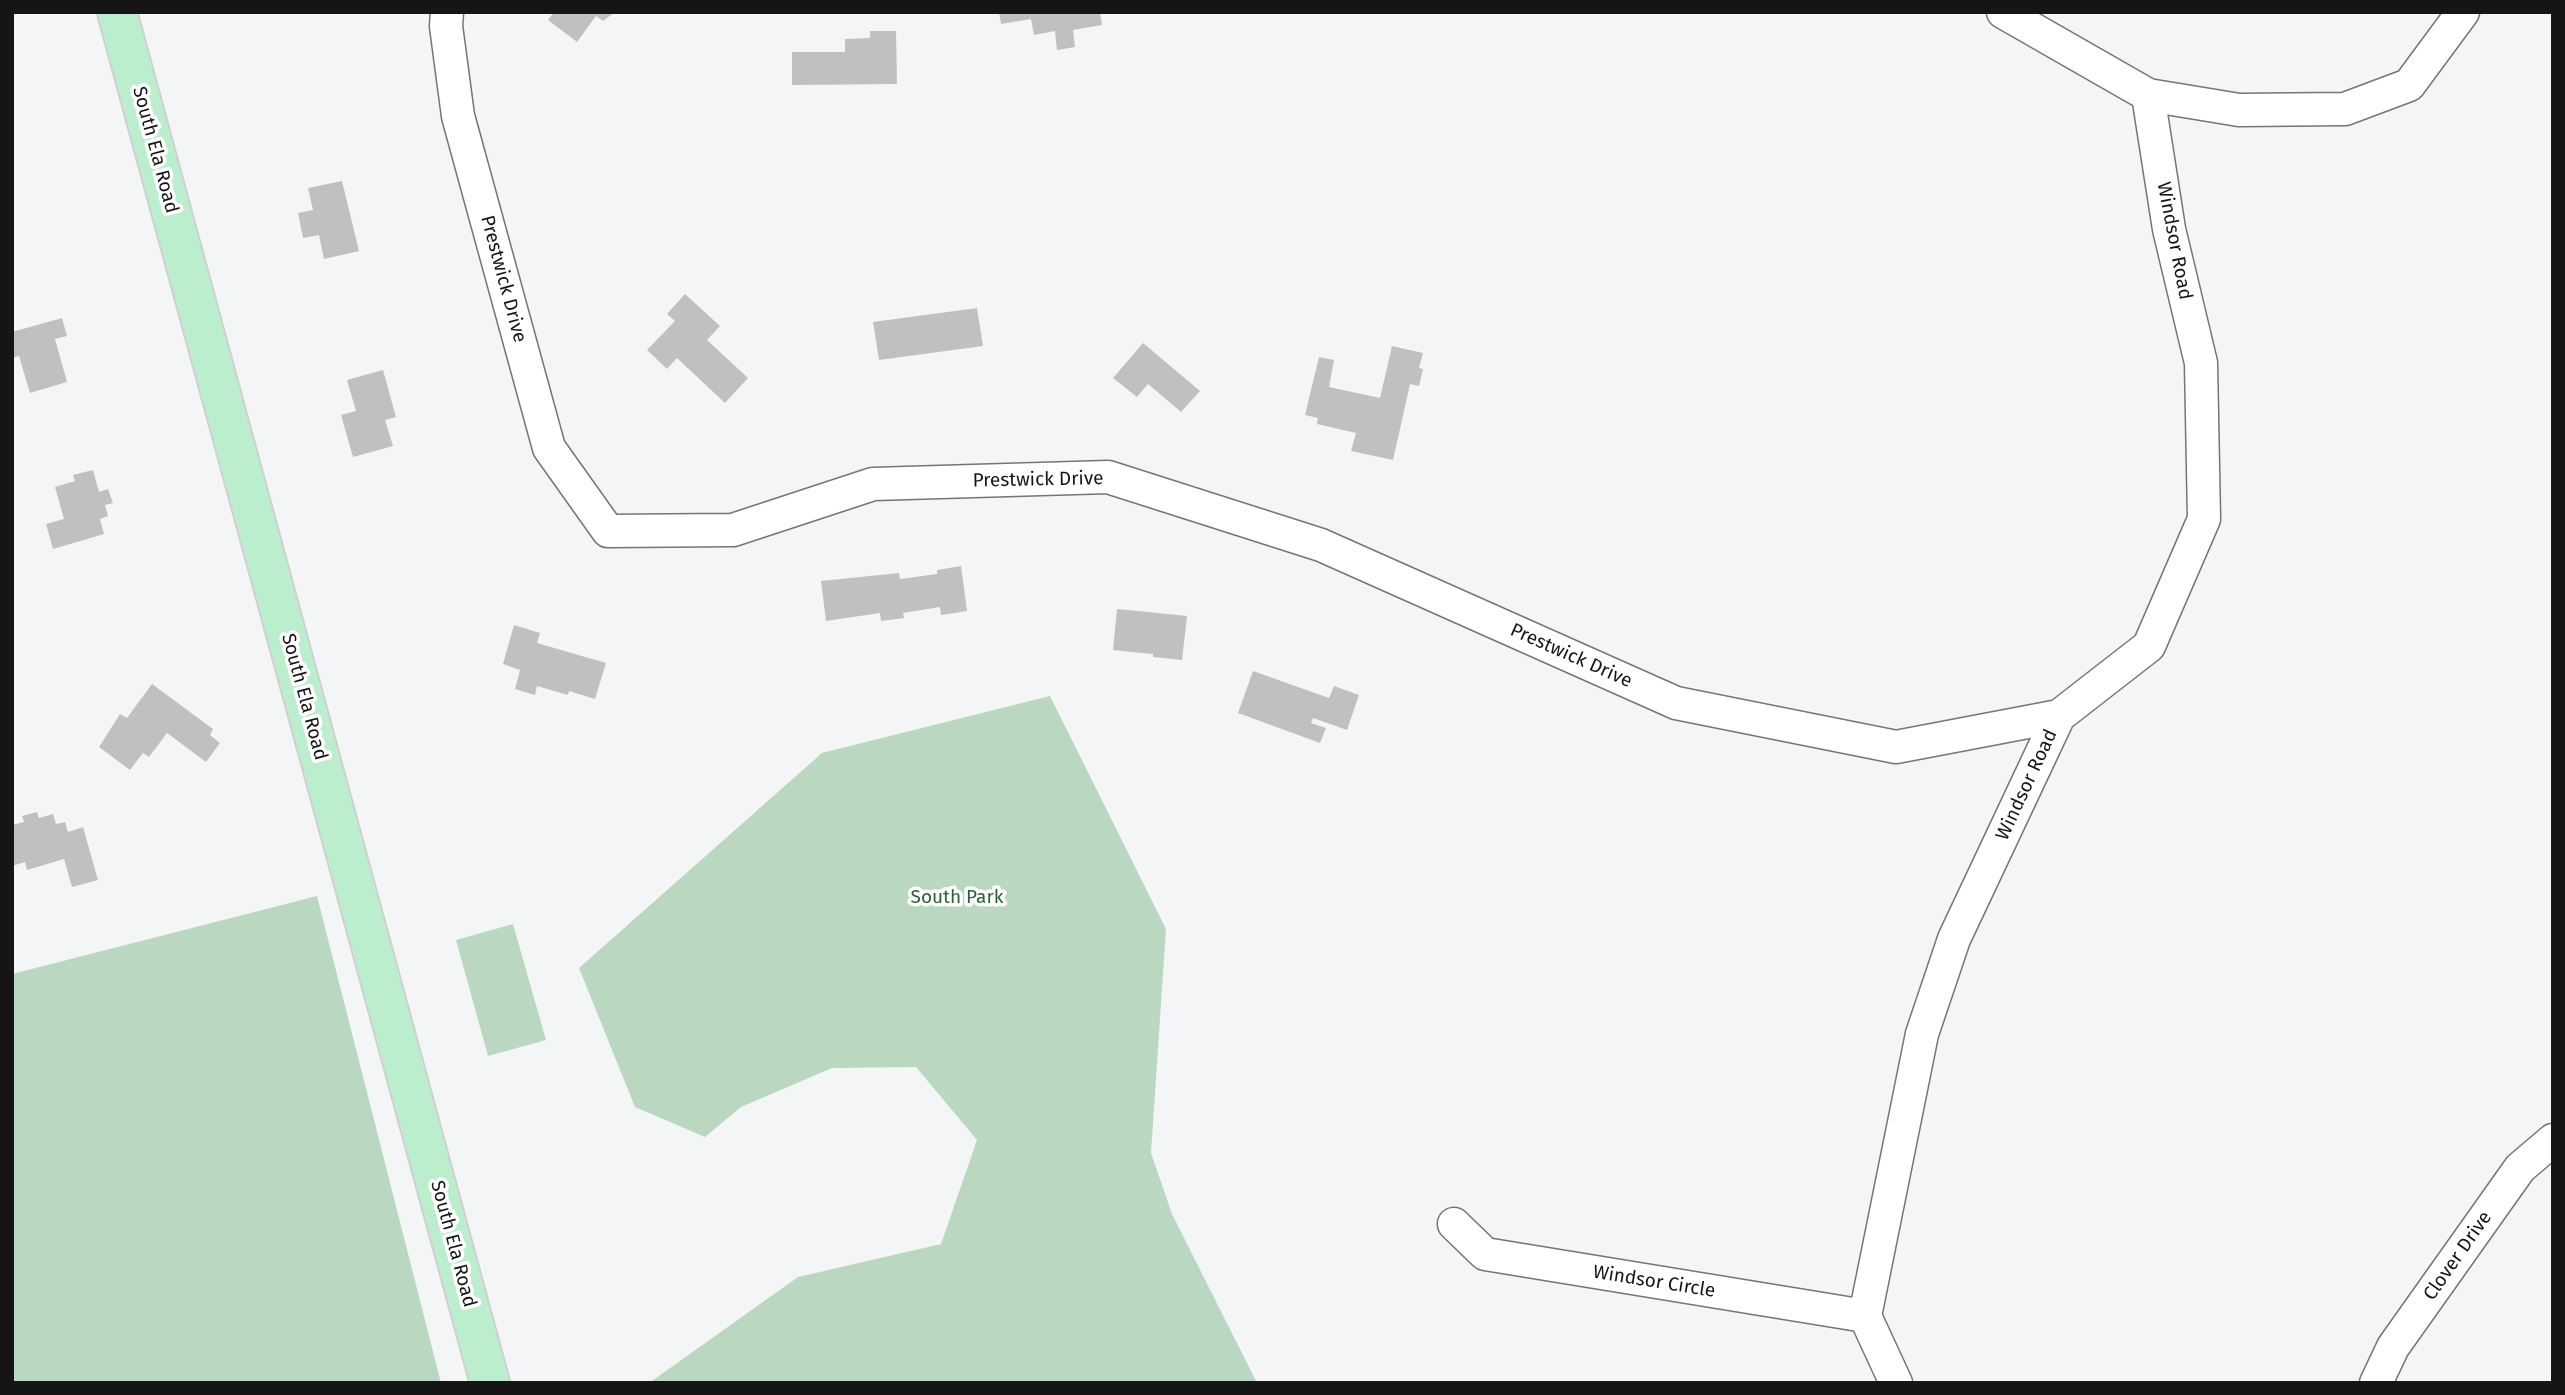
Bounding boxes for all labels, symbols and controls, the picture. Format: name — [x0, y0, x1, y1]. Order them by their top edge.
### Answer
street label: South Ela Road — [127, 84, 183, 216]
street label: Windsor Road — [2151, 180, 2197, 302]
street label: Prestwick Drive — [475, 213, 531, 345]
street label: Prestwick Drive — [972, 467, 1104, 493]
street label: Prestwick Drive — [1507, 619, 1635, 693]
street label: South Ela Road — [276, 631, 332, 763]
street label: Windsor Road — [1991, 726, 2063, 844]
park label: South Park — [911, 887, 1003, 909]
street label: South Ela Road — [425, 1178, 481, 1310]
street label: Clover Drive — [2419, 1207, 2497, 1305]
street label: Windsor Circle — [1591, 1261, 1717, 1303]

